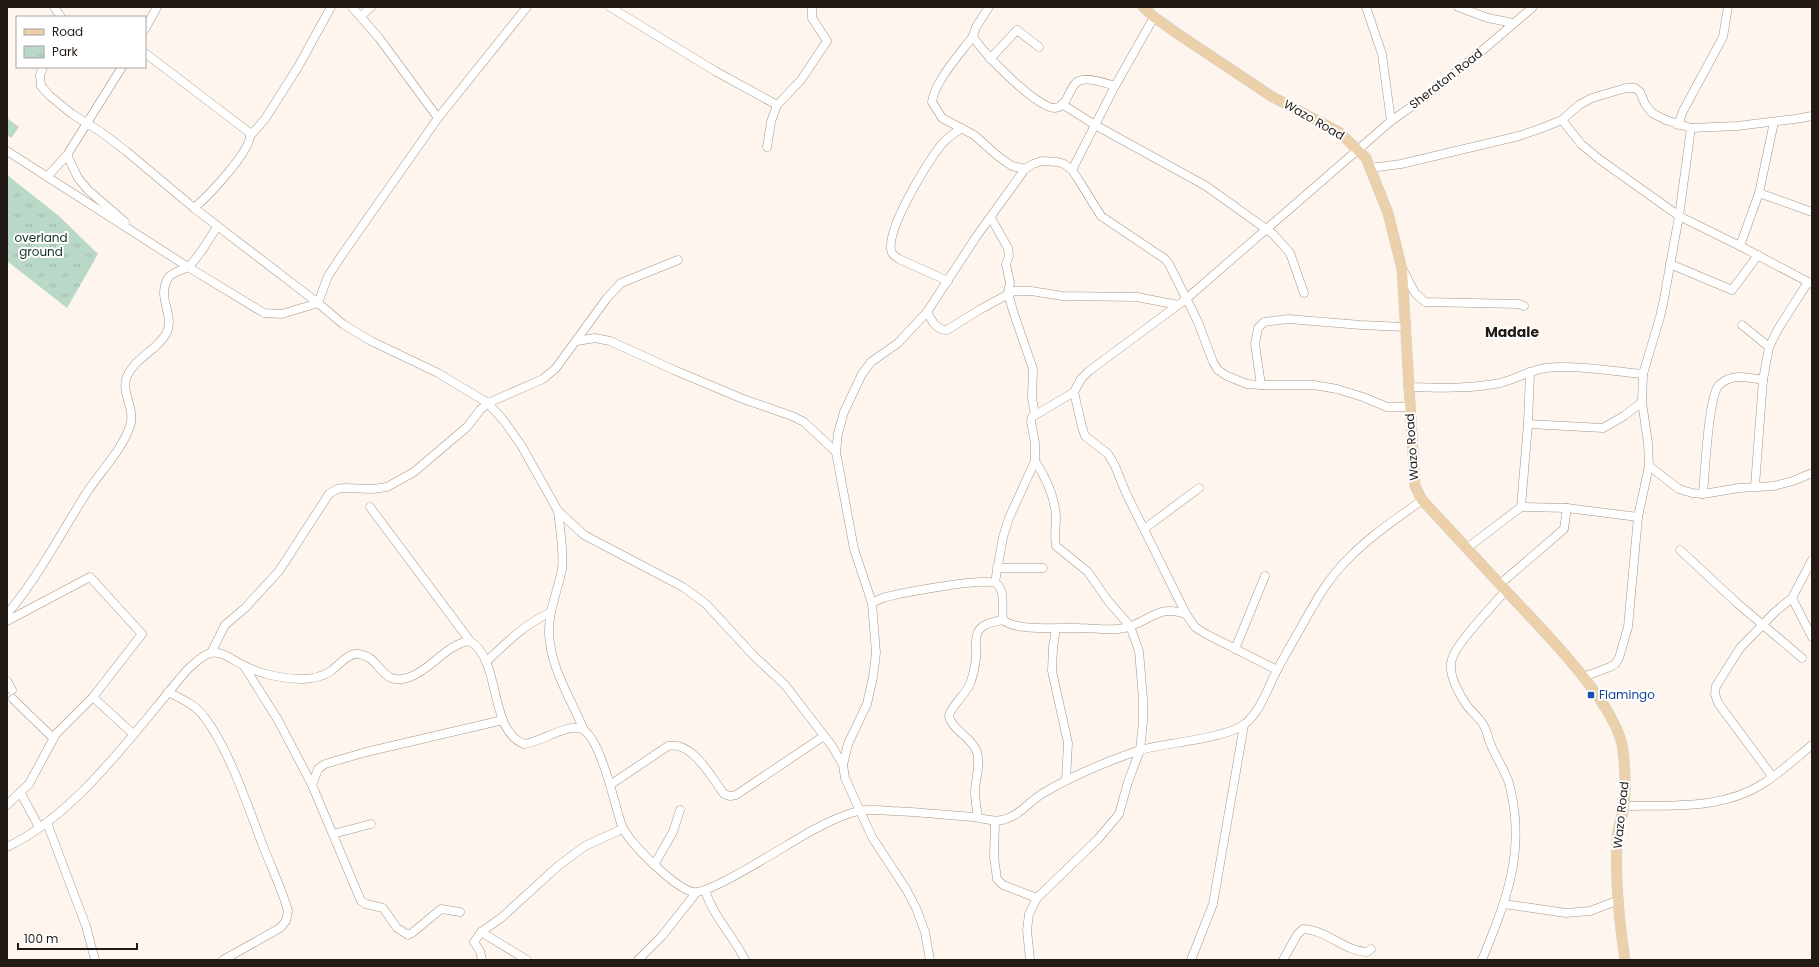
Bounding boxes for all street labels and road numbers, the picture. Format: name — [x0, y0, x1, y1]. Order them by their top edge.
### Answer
street label: Sheraton Road — [1405, 45, 1486, 113]
street label: Wazo Road — [1281, 95, 1348, 144]
street label: Wazo Road — [1401, 413, 1422, 481]
street label: Wazo Road — [1609, 781, 1632, 849]

